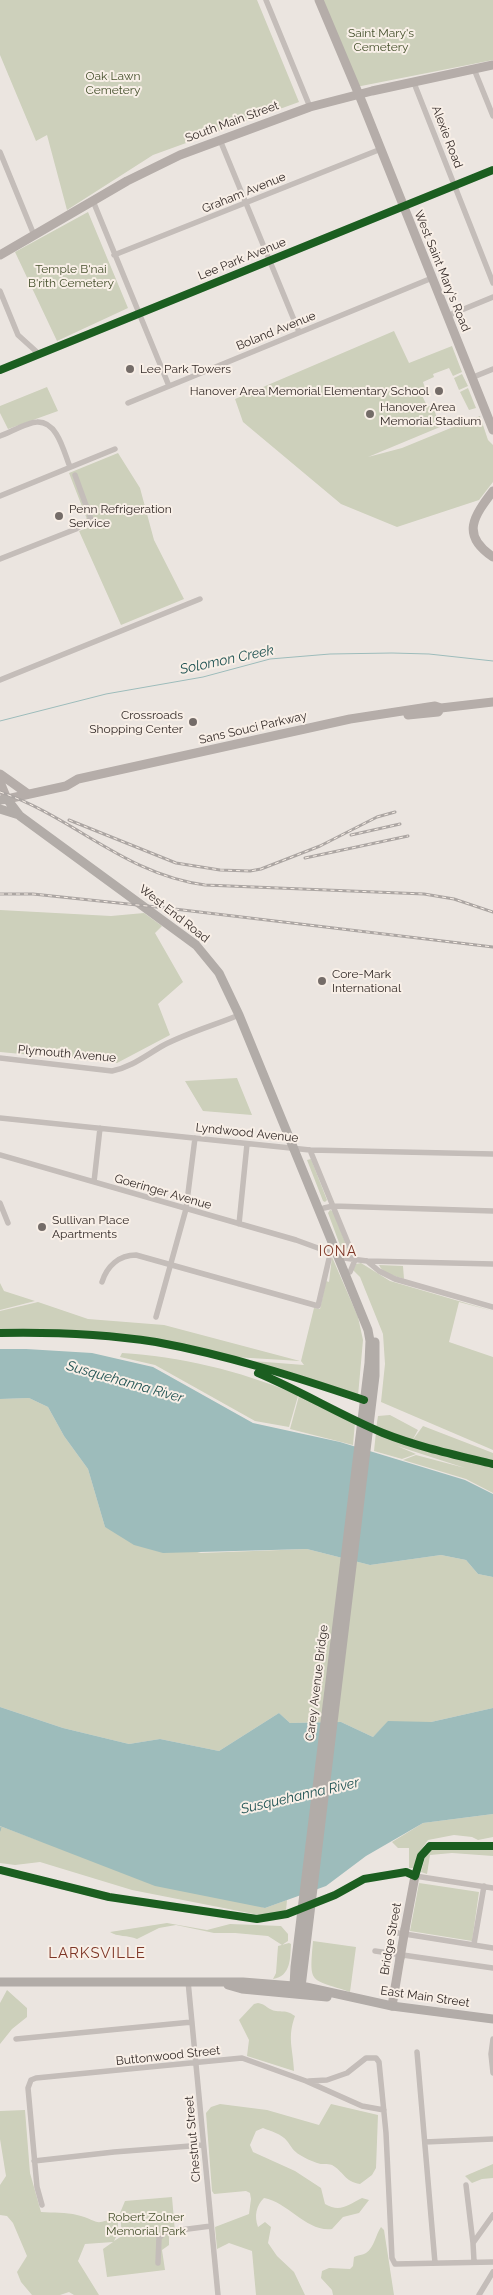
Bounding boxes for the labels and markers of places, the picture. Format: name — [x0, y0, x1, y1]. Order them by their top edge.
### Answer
place label: Lee Park Towers — [140, 362, 231, 376]
marker: Lee Park Towers — [124, 363, 136, 375]
place label: Hanover Area Memorial Elementary School — [190, 384, 429, 398]
marker: Hanover Area Memorial Elementary School — [433, 385, 445, 397]
place label: Hanover Area Memorial Stadium — [380, 400, 481, 428]
marker: Hanover Area Memorial Stadium — [364, 408, 376, 420]
place label: Penn Refrigeration Service — [69, 502, 172, 530]
marker: Penn Refrigeration Service — [53, 510, 65, 522]
place label: Crossroads Shopping Center — [89, 708, 183, 736]
marker: Crossroads Shopping Center — [187, 716, 199, 728]
place label: Core-Mark International — [332, 967, 401, 995]
marker: Core-Mark International — [316, 975, 328, 987]
place label: Sullivan Place Apartments — [52, 1213, 129, 1241]
marker: Sullivan Place Apartments — [36, 1221, 48, 1233]

